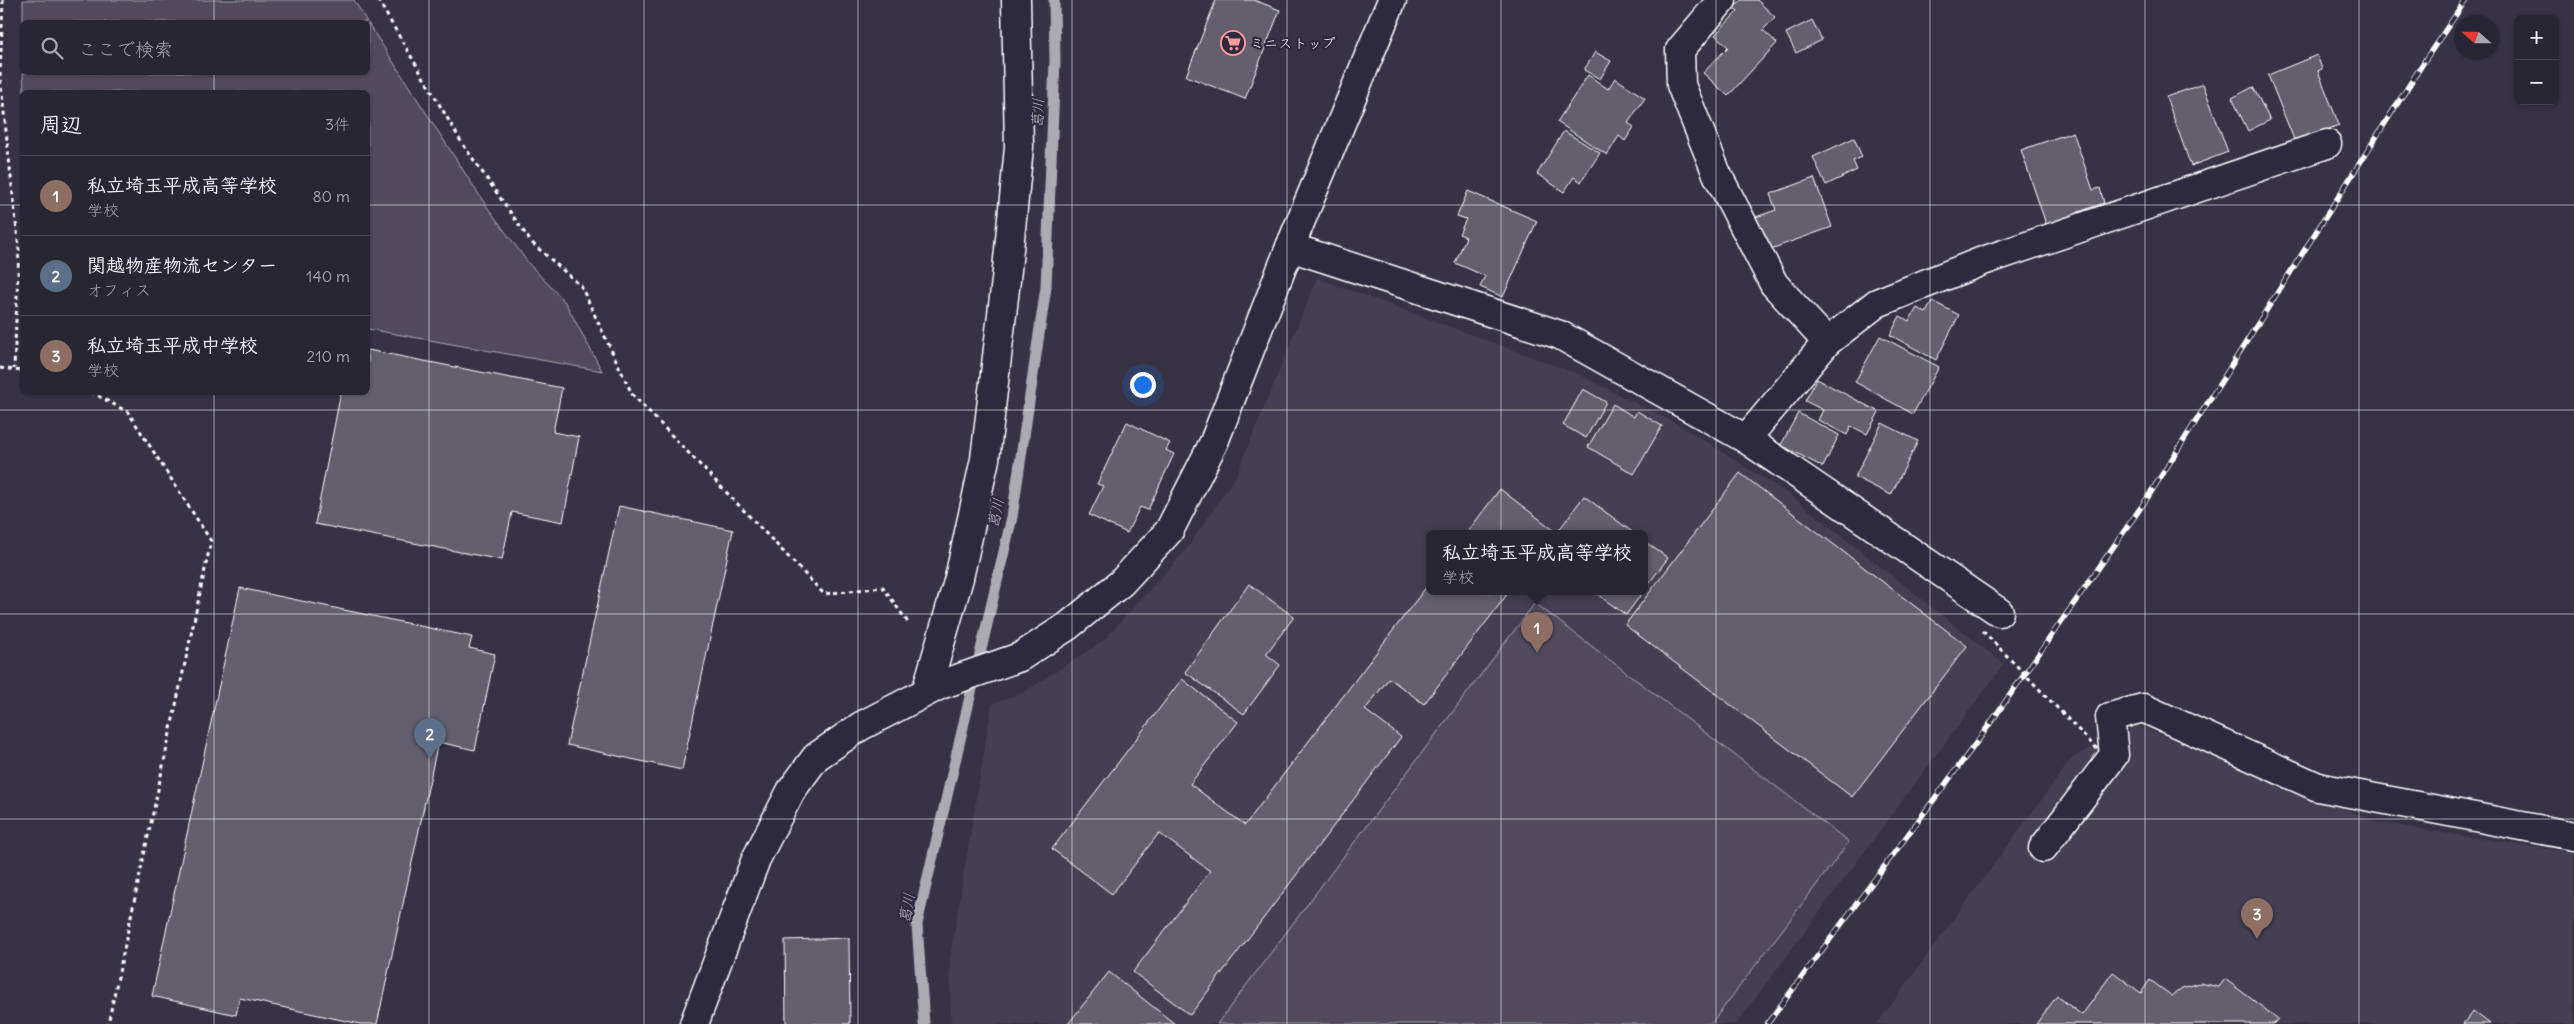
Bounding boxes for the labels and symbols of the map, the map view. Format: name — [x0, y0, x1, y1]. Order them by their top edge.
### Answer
north arrow — [2454, 15, 2499, 60]
supermarket icon: ミニストップ — [1220, 30, 1246, 56]
place label: ミニストップ — [1250, 34, 1335, 52]
water label: 葛川 — [1027, 98, 1048, 128]
your location — [1130, 372, 1156, 398]
water label: 葛川 — [983, 496, 1008, 529]
pin: 1 — [1521, 612, 1553, 653]
pin: 2 — [414, 718, 446, 759]
water label: 葛川 — [895, 891, 918, 924]
pin: 3 — [2241, 898, 2273, 939]

